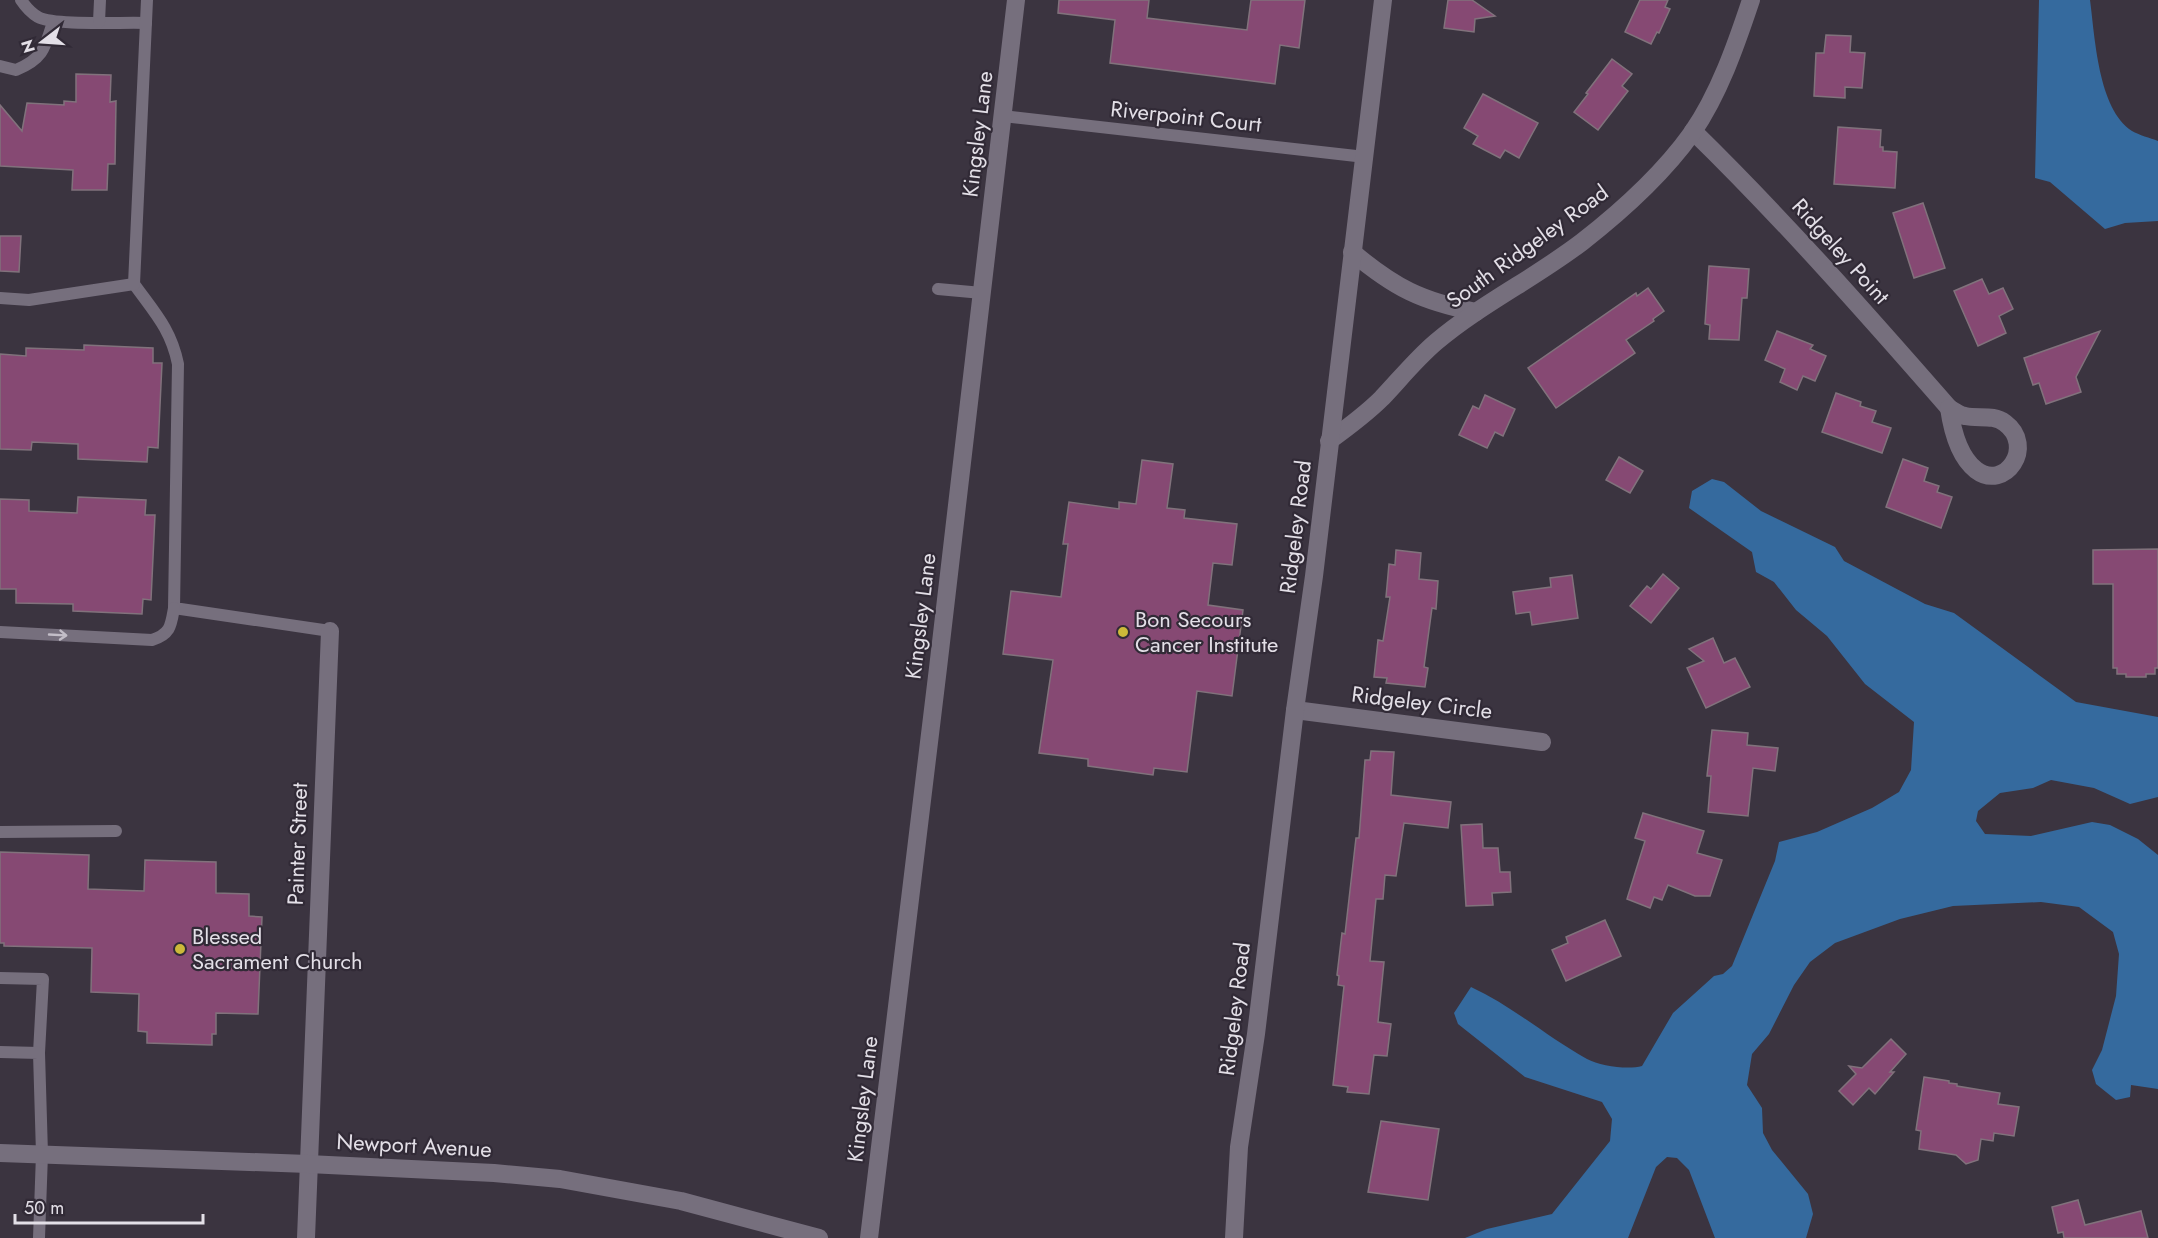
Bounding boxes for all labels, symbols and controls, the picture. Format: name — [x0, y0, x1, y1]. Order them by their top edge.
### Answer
north arrow — [12, 12, 72, 72]
text: N — [15, 37, 41, 56]
street label: Kingsley Lane — [953, 69, 1001, 199]
street label: Riverpoint Court — [1109, 92, 1264, 140]
street label: South Ridgeley Road — [1439, 176, 1615, 316]
street label: Ridgeley Point — [1785, 191, 1898, 312]
street label: Ridgeley Road — [1271, 458, 1319, 596]
street label: Kingsley Lane — [896, 551, 944, 681]
place label: Bon Secours Cancer Institute — [1135, 603, 1278, 660]
marker: Bon Secours Cancer Institute — [1116, 625, 1130, 639]
one-way arrow — [48, 630, 68, 641]
street label: Ridgeley Circle — [1350, 677, 1494, 727]
street label: Painter Street — [279, 782, 315, 906]
place label: Blessed Sacrament Church — [192, 920, 363, 977]
street label: Ridgeley Road — [1210, 940, 1258, 1078]
marker: Blessed Sacrament Church — [173, 942, 187, 956]
street label: Kingsley Lane — [838, 1034, 886, 1164]
street label: Newport Avenue — [336, 1125, 492, 1165]
scale bar — [15, 1187, 202, 1225]
text: 50 m — [24, 1195, 64, 1221]

